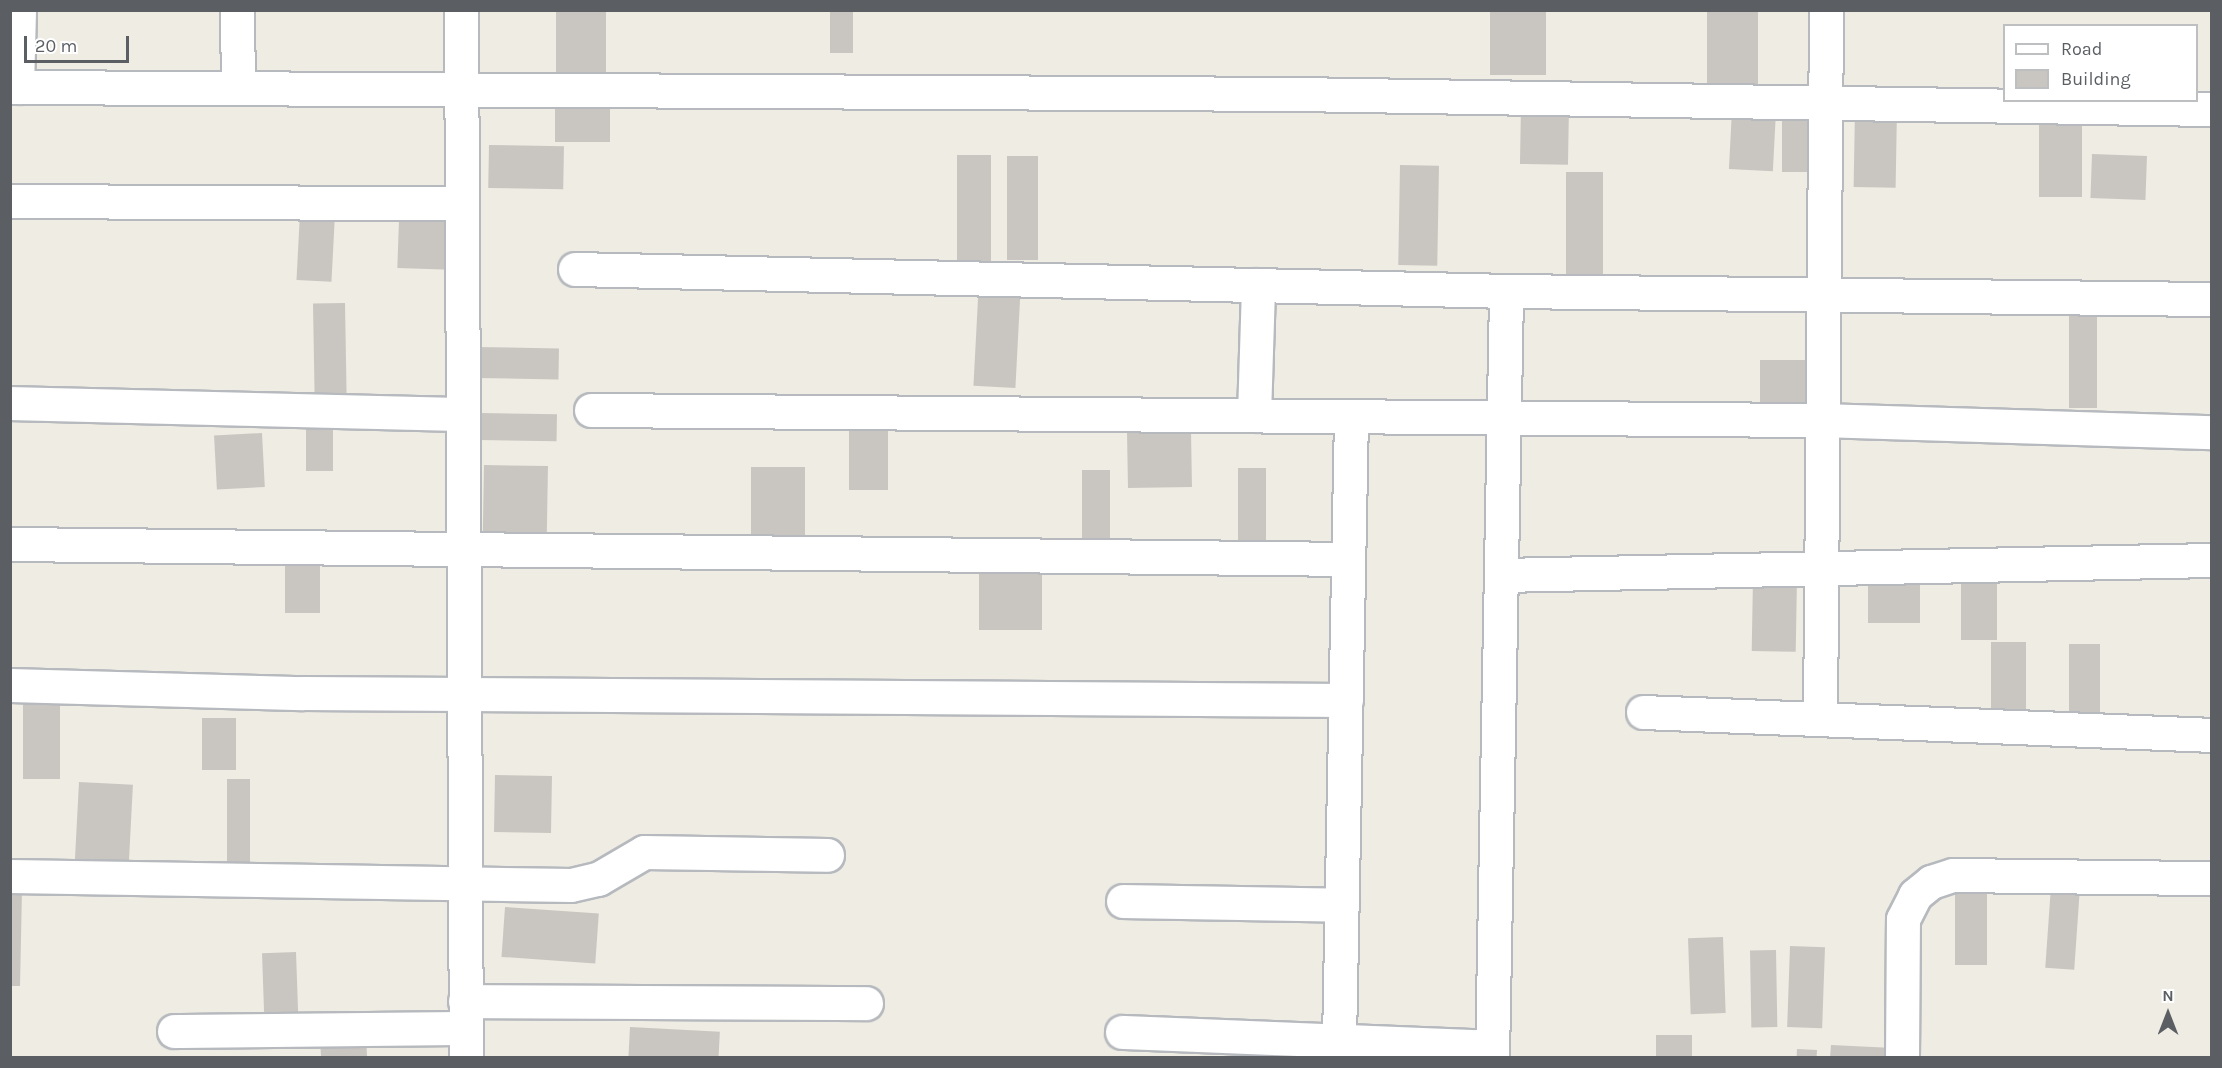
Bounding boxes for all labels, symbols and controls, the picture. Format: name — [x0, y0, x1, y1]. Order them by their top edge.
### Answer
scale bar — [27, 24, 132, 62]
legend — [2003, 24, 2198, 102]
text: 20 m — [35, 35, 77, 57]
text: Road — [2061, 38, 2102, 60]
text: Building — [2061, 68, 2131, 90]
north arrow — [2138, 984, 2198, 1044]
text: N — [2162, 986, 2174, 1005]

